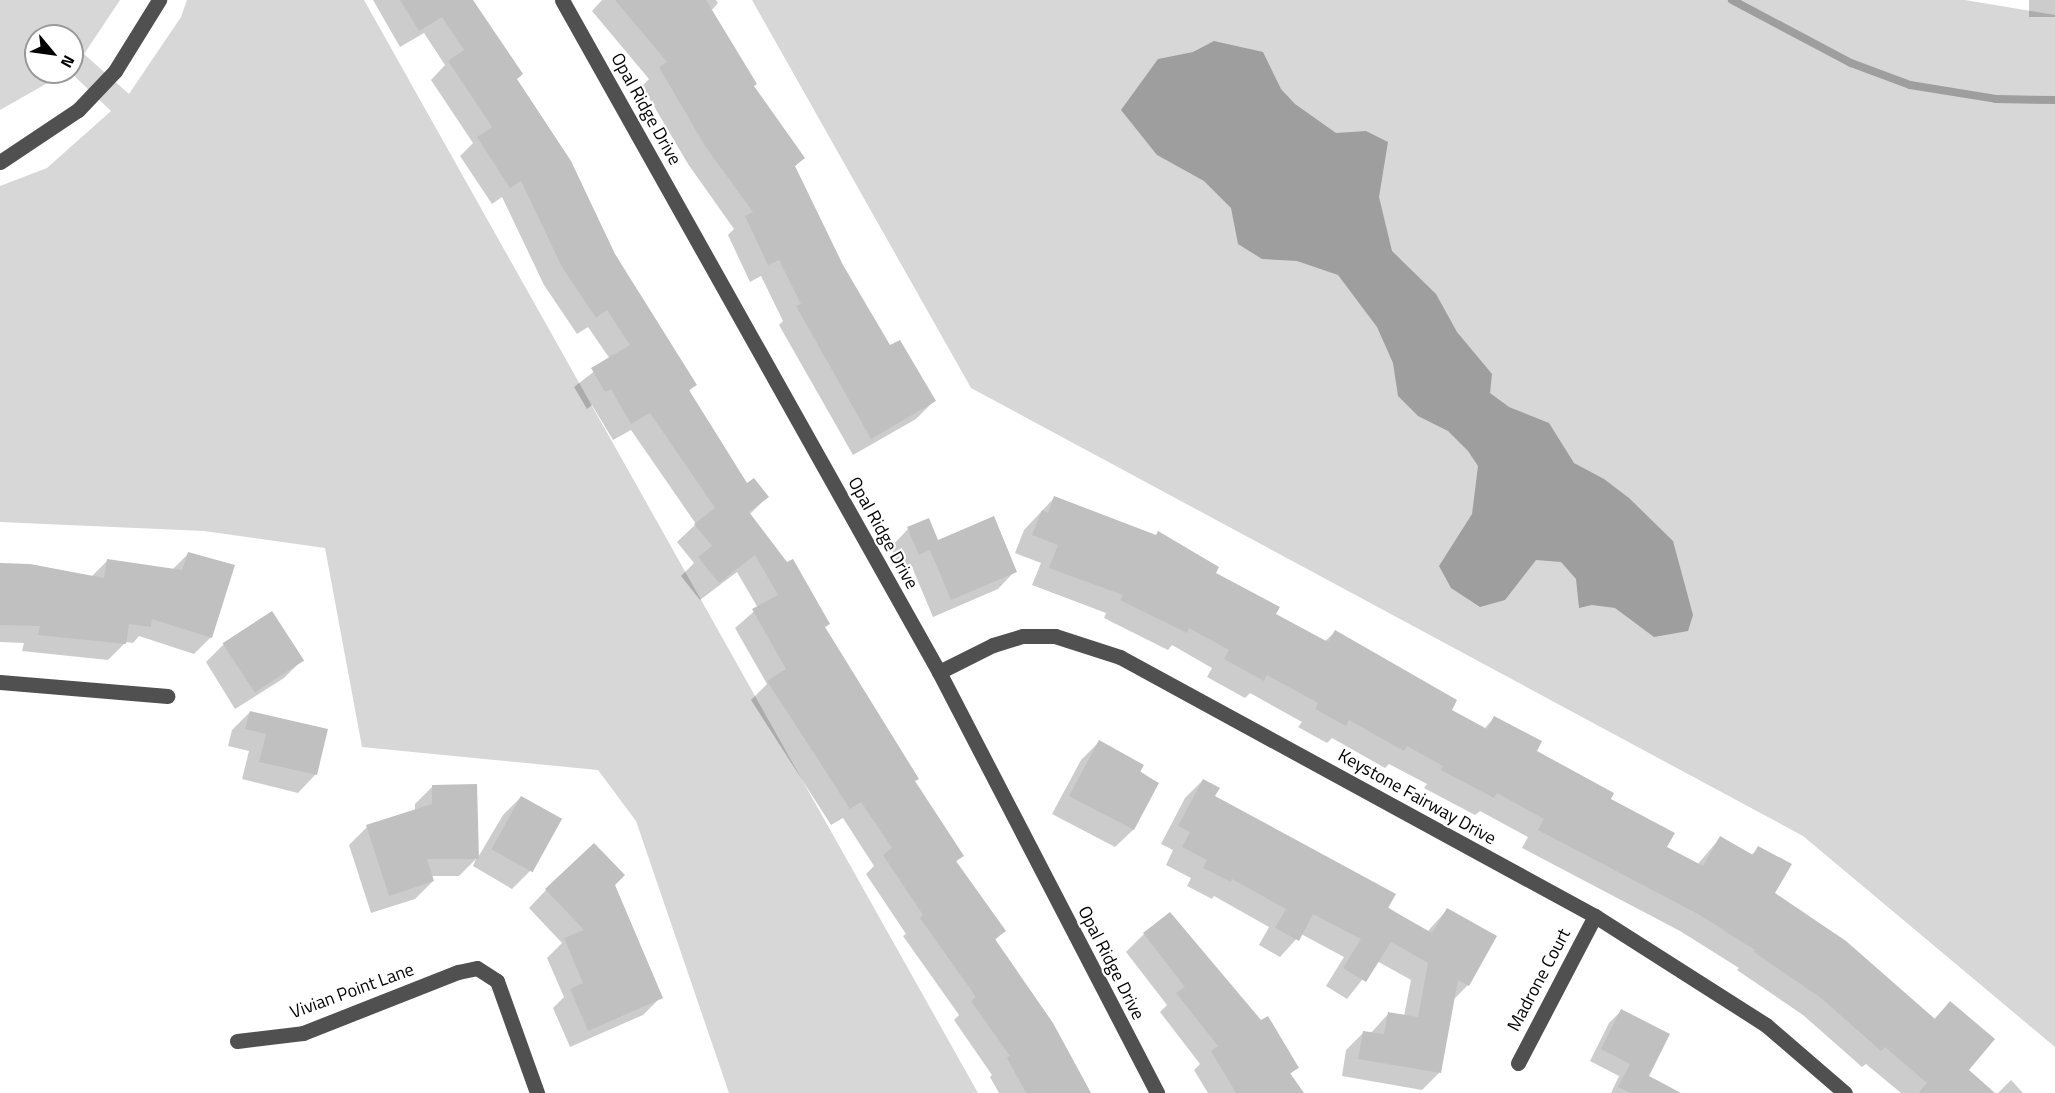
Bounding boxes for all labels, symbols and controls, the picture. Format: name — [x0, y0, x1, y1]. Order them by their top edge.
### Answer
north arrow — [24, 24, 84, 84]
street label: Opal Ridge Drive — [606, 49, 686, 169]
text: N — [55, 51, 81, 72]
street label: Opal Ridge Drive — [843, 473, 923, 593]
street label: Keystone Fairway Drive — [1334, 745, 1500, 849]
street label: Opal Ridge Drive — [1073, 903, 1149, 1023]
street label: Madrone Court — [1503, 925, 1575, 1035]
street label: Vivian Point Lane — [287, 959, 417, 1023]

